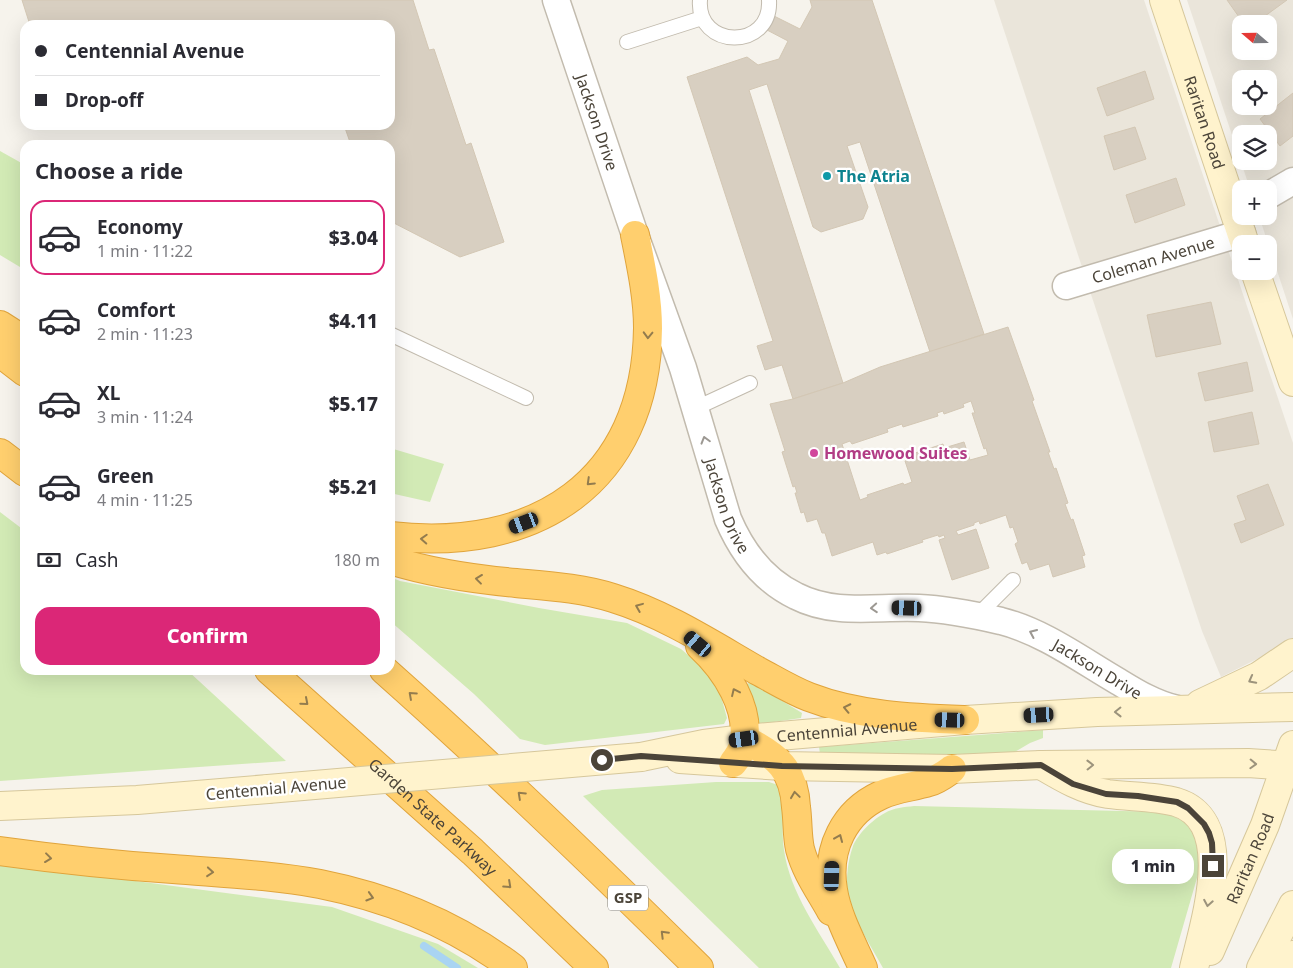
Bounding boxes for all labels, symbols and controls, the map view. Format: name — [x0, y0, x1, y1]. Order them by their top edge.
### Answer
north arrow — [1232, 15, 1278, 60]
map controls — [1232, 15, 1277, 280]
text: Centennial Avenue — [65, 38, 244, 64]
street label: Jackson Drive — [570, 69, 624, 173]
button: locate — [1232, 70, 1277, 115]
street label: Raritan Road — [1179, 73, 1230, 172]
text: Drop-off — [65, 87, 144, 113]
button: layers — [1232, 125, 1277, 170]
text: Choose a ride — [35, 155, 183, 185]
place label: The Atria — [837, 165, 910, 187]
marker: The Atria — [821, 170, 833, 182]
button: + — [1232, 180, 1277, 225]
text: Economy — [97, 214, 183, 240]
icon: car — [37, 215, 82, 260]
text: $3.04 — [329, 225, 378, 251]
street label: Coleman Avenue — [1089, 231, 1217, 289]
button: − — [1232, 235, 1277, 280]
text: 1 min · 11:22 — [97, 240, 193, 262]
text: Comfort — [97, 297, 176, 323]
icon: car — [37, 298, 82, 343]
text: $4.11 — [329, 308, 378, 334]
text: 2 min · 11:23 — [97, 323, 193, 345]
one-way arrow — [642, 331, 653, 339]
text: XL — [97, 380, 120, 406]
icon: car — [37, 381, 82, 426]
text: $5.17 — [329, 391, 378, 417]
text: 3 min · 11:24 — [97, 406, 193, 428]
one-way arrow — [701, 437, 711, 445]
place label: Homewood Suites — [824, 442, 968, 464]
marker: Homewood Suites — [808, 447, 820, 459]
street label: Jackson Drive — [699, 453, 755, 558]
text: Green — [97, 463, 154, 489]
icon: car — [37, 464, 82, 509]
text: $5.21 — [329, 474, 378, 500]
one-way arrow — [586, 476, 595, 485]
text: 4 min · 11:25 — [97, 489, 193, 511]
car — [507, 511, 540, 535]
one-way arrow — [420, 533, 428, 544]
icon: cash — [35, 546, 63, 574]
text: Cash — [75, 547, 119, 573]
text: 180 m — [333, 549, 380, 571]
one-way arrow — [475, 574, 483, 585]
car — [891, 600, 922, 616]
one-way arrow — [635, 603, 644, 613]
one-way arrow — [870, 603, 878, 614]
button: Confirm — [35, 607, 380, 665]
car — [681, 629, 714, 659]
one-way arrow — [1029, 629, 1038, 640]
street label: Jackson Drive — [1047, 632, 1146, 704]
one-way arrow — [1248, 674, 1257, 684]
one-way arrow — [730, 688, 741, 697]
one-way arrow — [408, 692, 417, 701]
one-way arrow — [300, 696, 309, 705]
one-way arrow — [843, 703, 852, 714]
car — [1023, 707, 1054, 723]
one-way arrow — [1114, 707, 1122, 717]
car — [934, 712, 965, 728]
street label: Centennial Avenue — [776, 713, 918, 747]
car — [728, 729, 759, 749]
route start — [591, 749, 613, 771]
street label: Garden State Parkway — [364, 753, 503, 881]
one-way arrow — [1249, 758, 1257, 769]
one-way arrow — [1086, 760, 1094, 770]
street label: Centennial Avenue — [205, 771, 347, 805]
one-way arrow — [790, 791, 801, 799]
one-way arrow — [517, 792, 526, 801]
street label: Raritan Road — [1221, 810, 1279, 907]
one-way arrow — [832, 834, 843, 843]
callout: 1 min — [1113, 848, 1196, 884]
one-way arrow — [44, 852, 53, 862]
text: 1 min — [1131, 855, 1175, 877]
route end — [1202, 855, 1224, 877]
car — [823, 861, 840, 891]
one-way arrow — [206, 867, 214, 878]
one-way arrow — [503, 879, 512, 888]
road number: GSP — [608, 886, 648, 910]
one-way arrow — [366, 891, 374, 901]
one-way arrow — [1203, 898, 1213, 907]
one-way arrow — [661, 930, 670, 939]

